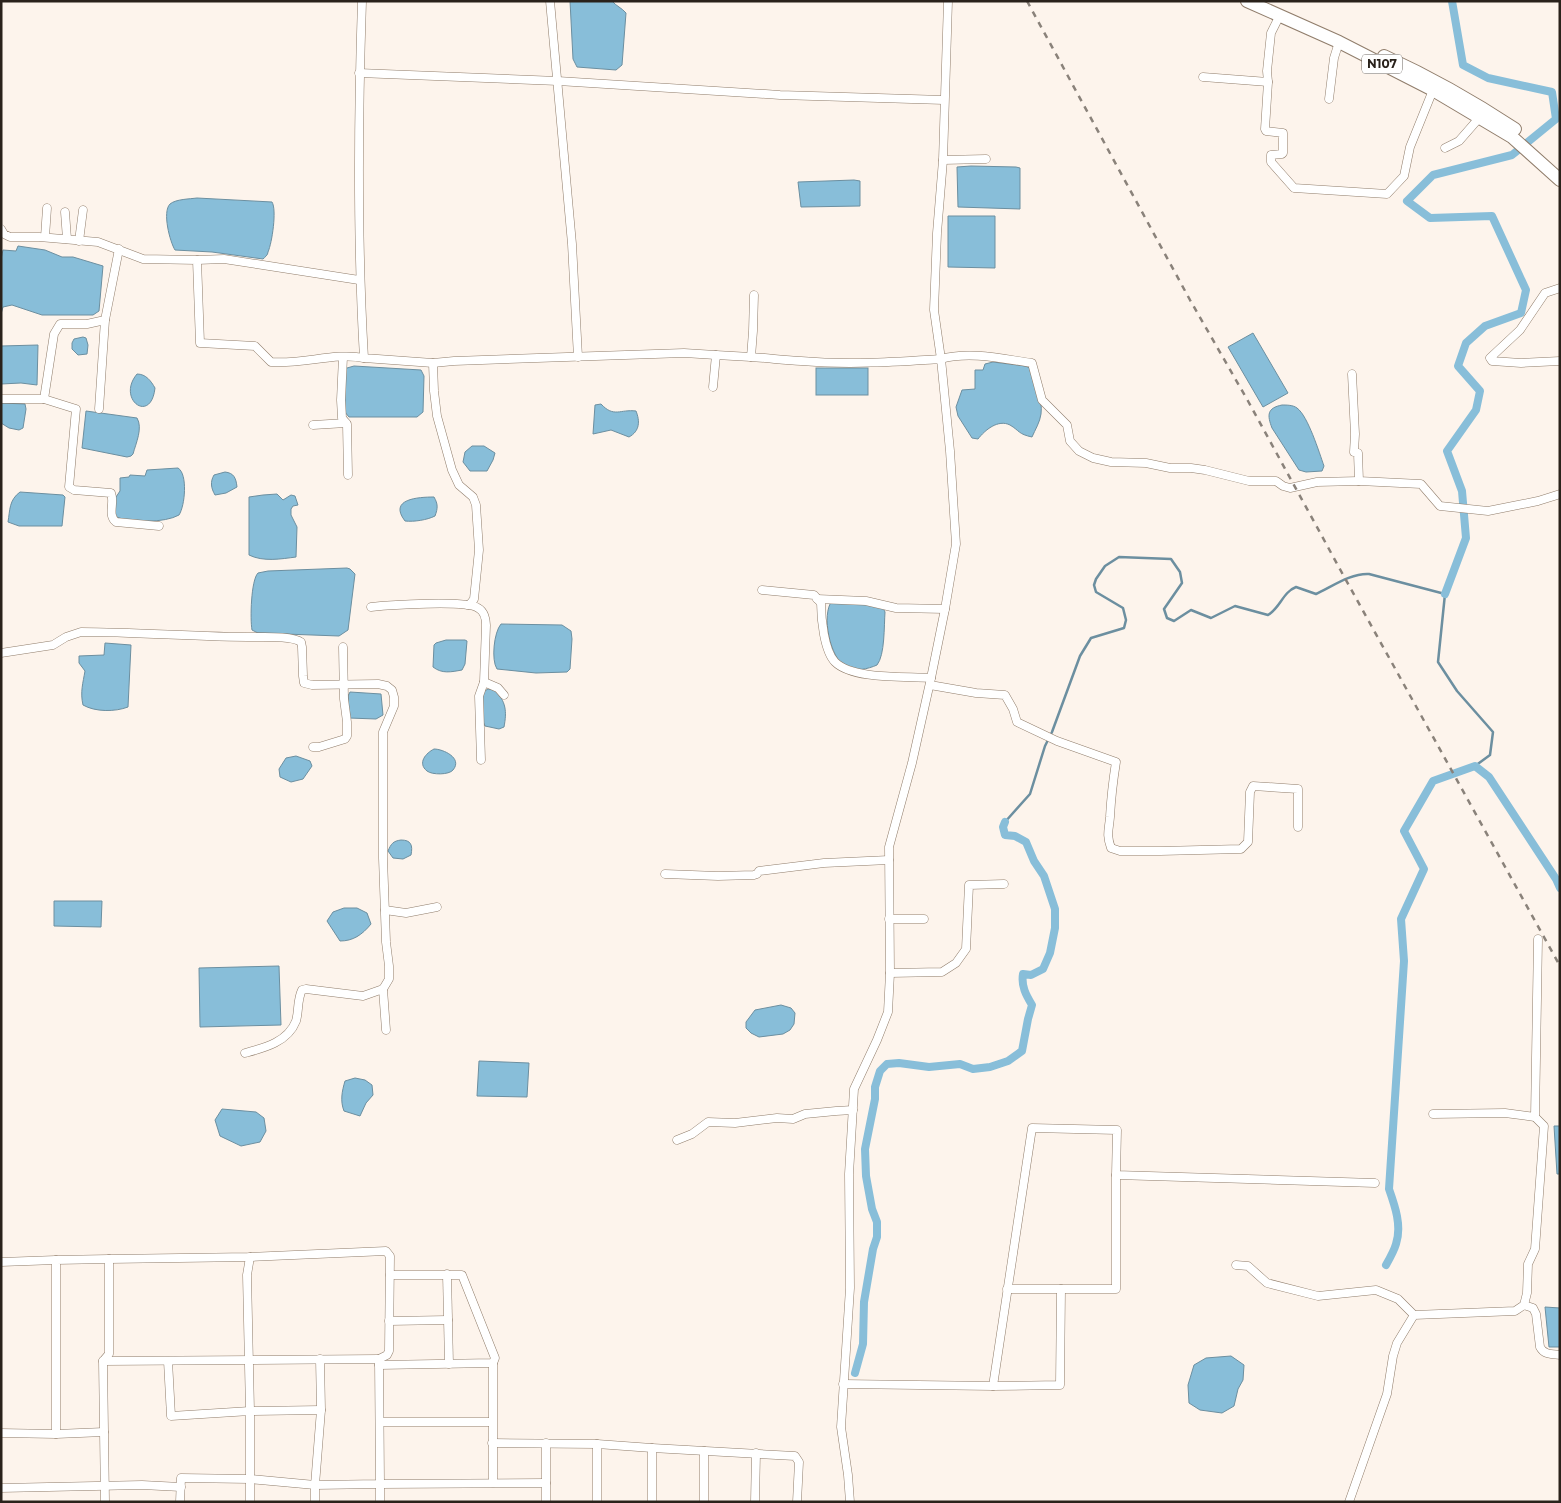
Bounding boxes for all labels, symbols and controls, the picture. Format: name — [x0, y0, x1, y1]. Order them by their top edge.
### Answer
road number: N107 — [1362, 54, 1402, 74]

